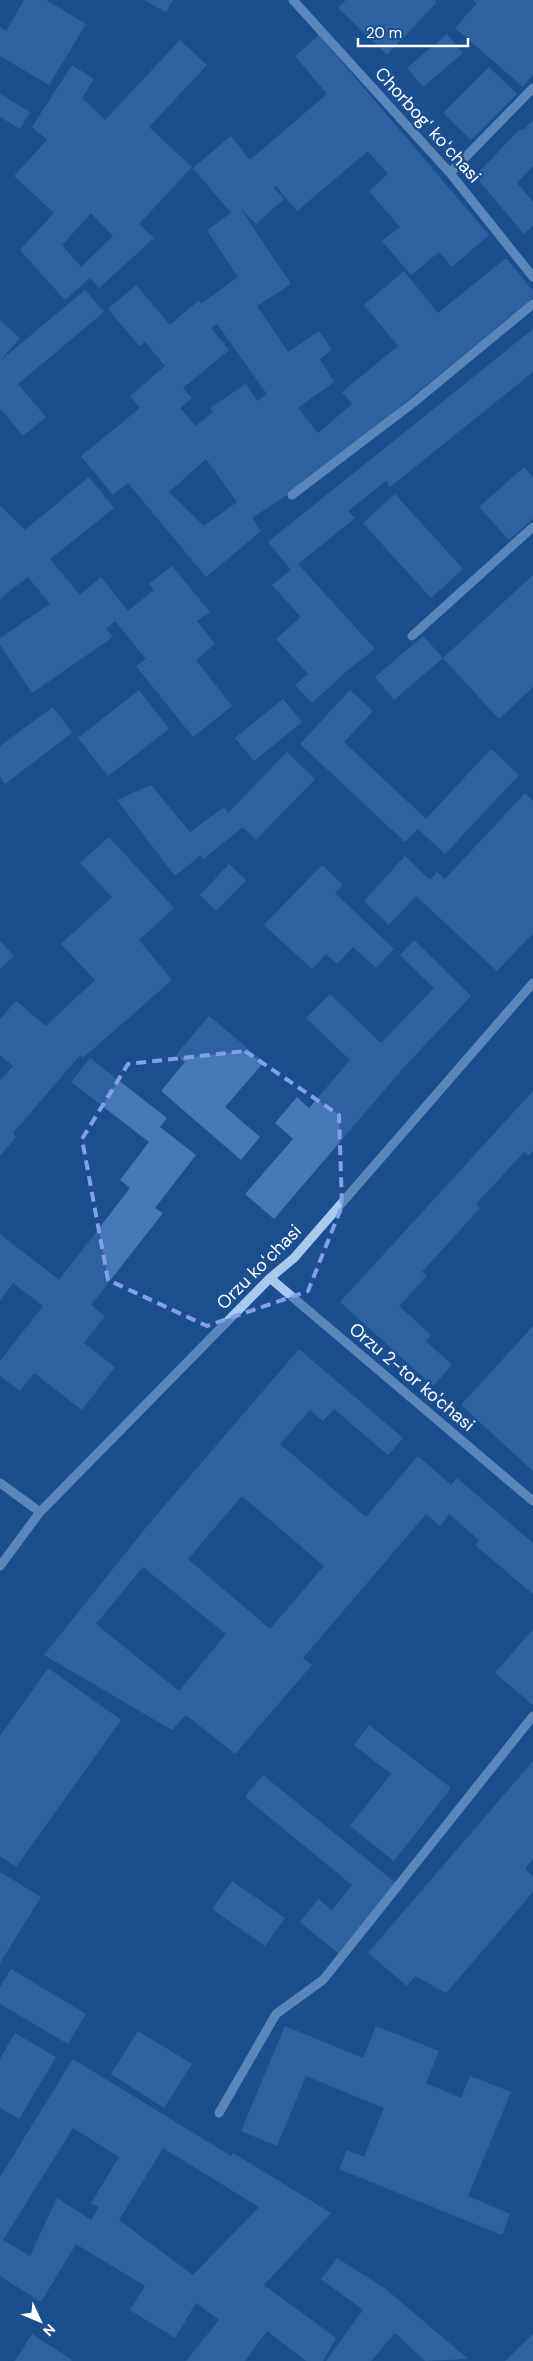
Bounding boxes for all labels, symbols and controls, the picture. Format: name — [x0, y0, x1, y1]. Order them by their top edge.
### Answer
scale bar — [358, 15, 468, 47]
text: 20 m — [366, 23, 402, 43]
street label: Chorbogʻ koʻchasi — [370, 62, 486, 188]
street label: Orzu koʻchasi — [211, 1219, 307, 1315]
street label: Orzu 2-tor ko'chasi — [344, 1317, 480, 1437]
north arrow — [15, 2296, 65, 2346]
text: N — [39, 2320, 59, 2340]

